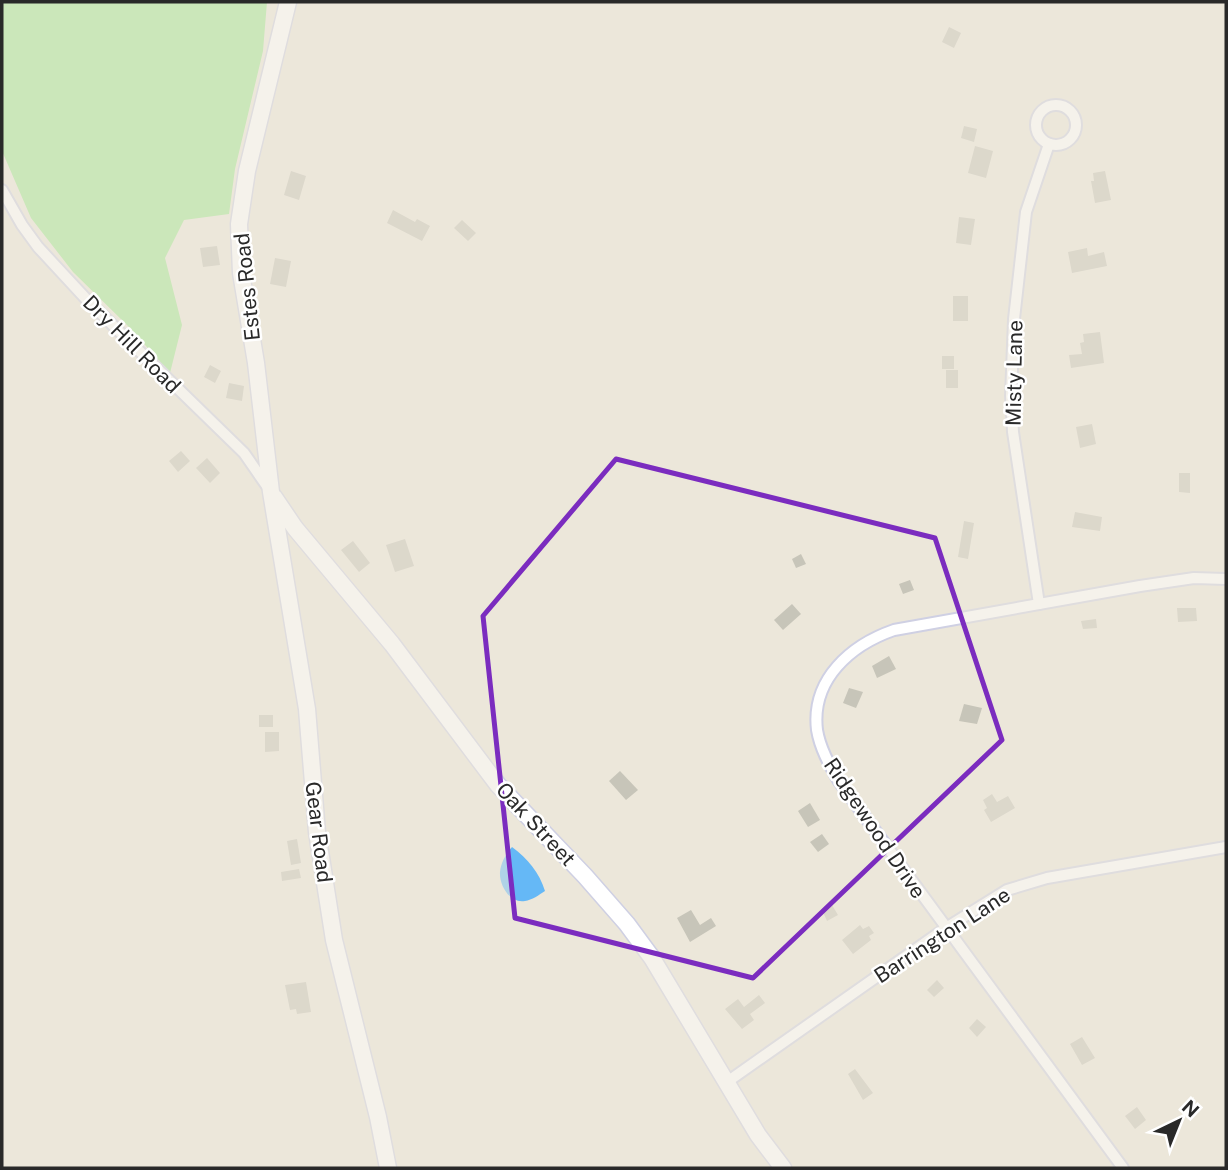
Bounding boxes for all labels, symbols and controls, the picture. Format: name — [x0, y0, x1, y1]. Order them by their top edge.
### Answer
street label: Estes Road — [229, 232, 265, 342]
street label: Dry Hill Road — [78, 290, 186, 398]
street label: Misty Lane — [1001, 320, 1027, 426]
street label: Ridgewood Drive — [819, 753, 931, 903]
street label: Oak Street — [491, 777, 581, 871]
street label: Gear Road — [300, 780, 338, 884]
street label: Barrington Lane — [869, 882, 1015, 988]
north arrow — [1144, 1086, 1214, 1156]
text: N — [1178, 1095, 1204, 1122]

